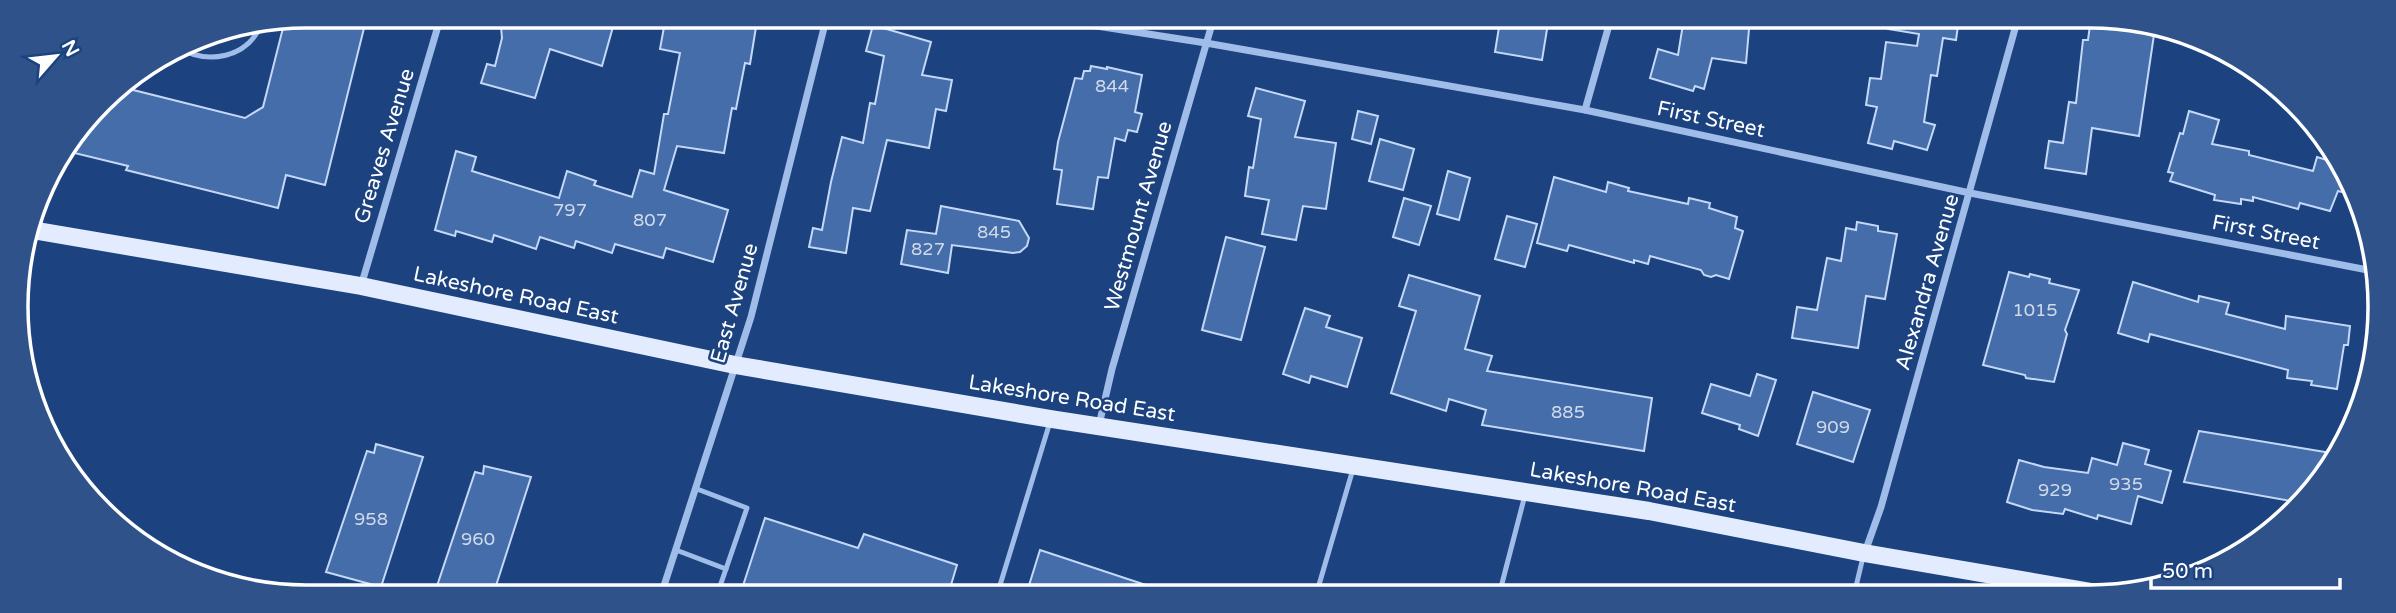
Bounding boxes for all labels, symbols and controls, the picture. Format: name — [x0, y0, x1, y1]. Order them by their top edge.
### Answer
north arrow — [21, 21, 91, 91]
text: N — [57, 37, 83, 60]
street label: Greaves Avenue — [349, 66, 420, 227]
house number: 844 — [1095, 75, 1129, 97]
street label: First Street — [1655, 96, 1767, 143]
street label: Westmount Avenue — [1099, 118, 1178, 314]
street label: Alexandra Avenue — [1890, 191, 1965, 373]
house number: 797 — [553, 199, 587, 221]
house number: 807 — [633, 209, 667, 231]
street label: First Street — [2210, 210, 2322, 255]
house number: 845 — [977, 221, 1011, 243]
house number: 827 — [911, 238, 945, 260]
street label: East Avenue — [705, 240, 764, 366]
street label: Lakeshore Road East — [411, 262, 621, 329]
house number: 1015 — [2012, 299, 2058, 321]
street label: Lakeshore Road East — [967, 370, 1177, 427]
house number: 885 — [1551, 401, 1585, 423]
house number: 909 — [1816, 416, 1850, 438]
street label: Lakeshore Road East — [1528, 457, 1738, 518]
house number: 935 — [2109, 473, 2143, 495]
house number: 929 — [2038, 479, 2072, 501]
house number: 958 — [354, 508, 388, 530]
house number: 960 — [461, 528, 495, 550]
scale bar — [2151, 546, 2340, 590]
text: 50 m — [2162, 559, 2213, 584]

